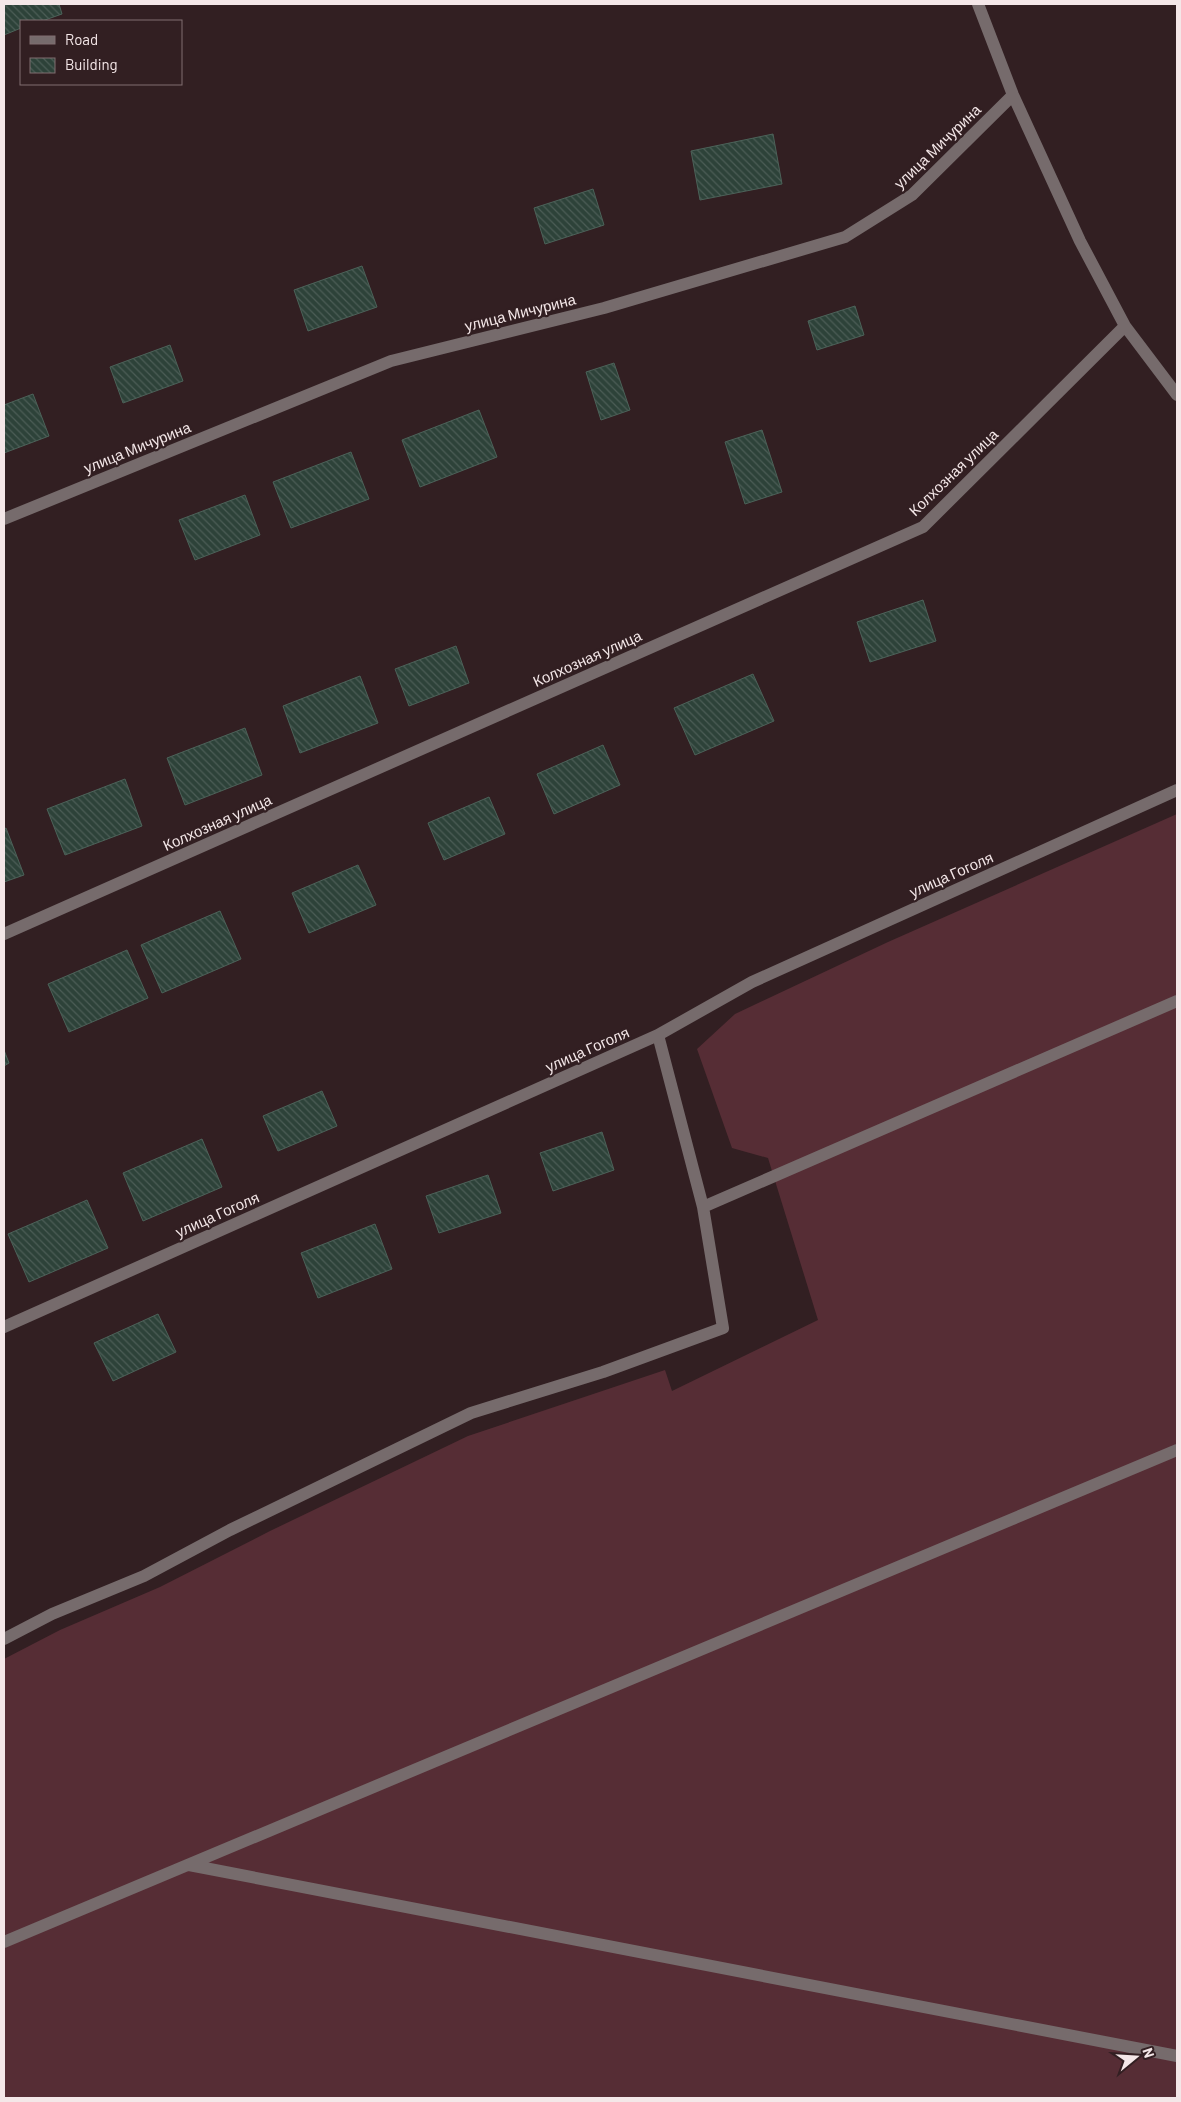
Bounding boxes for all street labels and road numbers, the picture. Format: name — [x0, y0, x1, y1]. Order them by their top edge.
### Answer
street label: улица Мичурина — [890, 100, 985, 192]
street label: улица Мичурина — [463, 289, 578, 334]
street label: улица Мичурина — [81, 417, 194, 477]
street label: Колхозная улица — [905, 424, 1002, 519]
street label: Колхозная улица — [530, 626, 645, 690]
street label: Колхозная улица — [160, 790, 275, 854]
street label: улица Гоголя — [906, 848, 996, 900]
street label: улица Гоголя — [542, 1023, 632, 1075]
street label: улица Гоголя — [172, 1188, 262, 1240]

